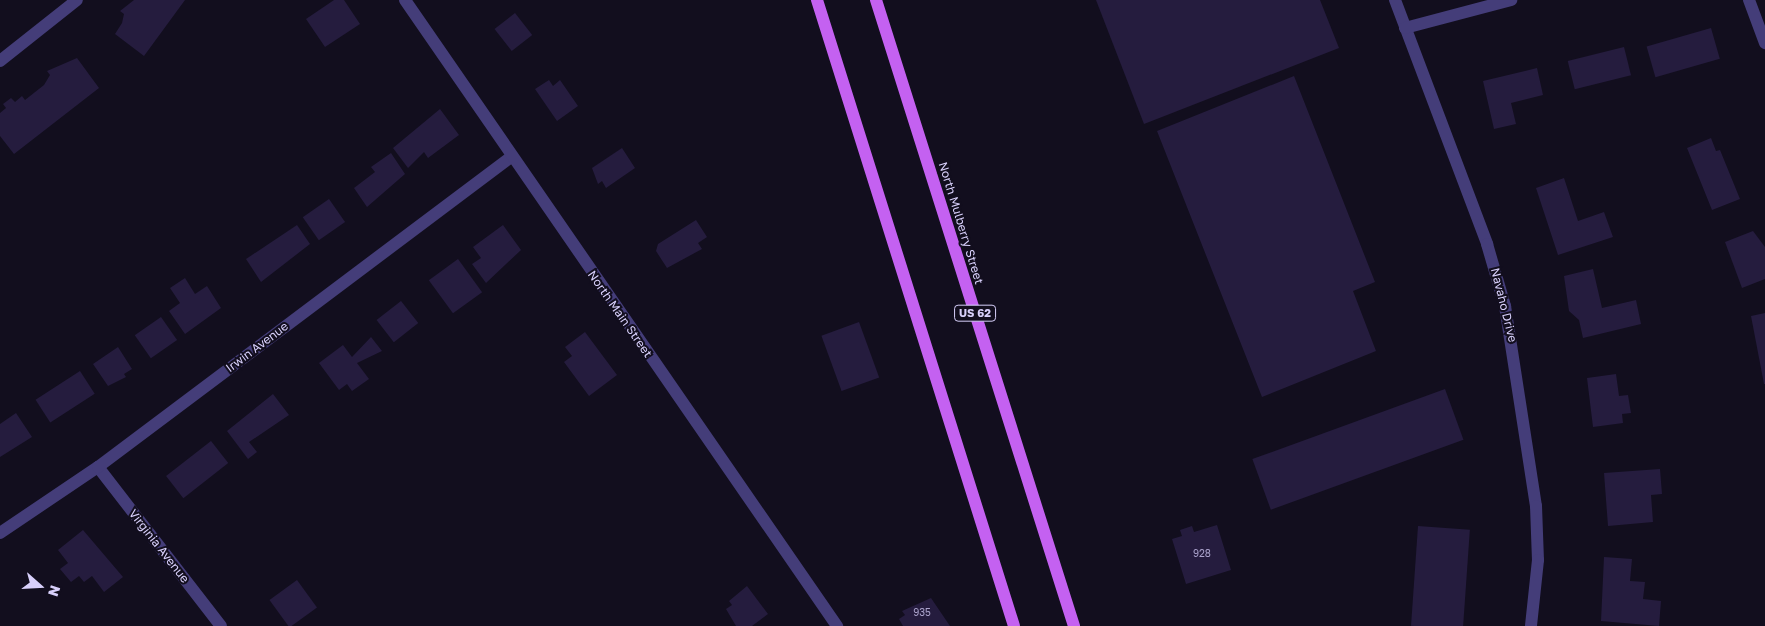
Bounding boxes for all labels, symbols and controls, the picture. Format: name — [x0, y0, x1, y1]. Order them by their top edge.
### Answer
street label: North Mulberry Street — [936, 160, 986, 286]
street label: Navaho Drive — [1488, 266, 1520, 344]
street label: North Main Street — [585, 268, 655, 360]
road number: US 62 — [954, 304, 996, 322]
street label: Irwin Avenue — [223, 319, 291, 375]
street label: Virginia Avenue — [126, 506, 192, 586]
house number: 928 — [1193, 548, 1211, 560]
north arrow — [15, 561, 65, 611]
text: N — [45, 583, 64, 599]
house number: 935 — [913, 607, 931, 619]

